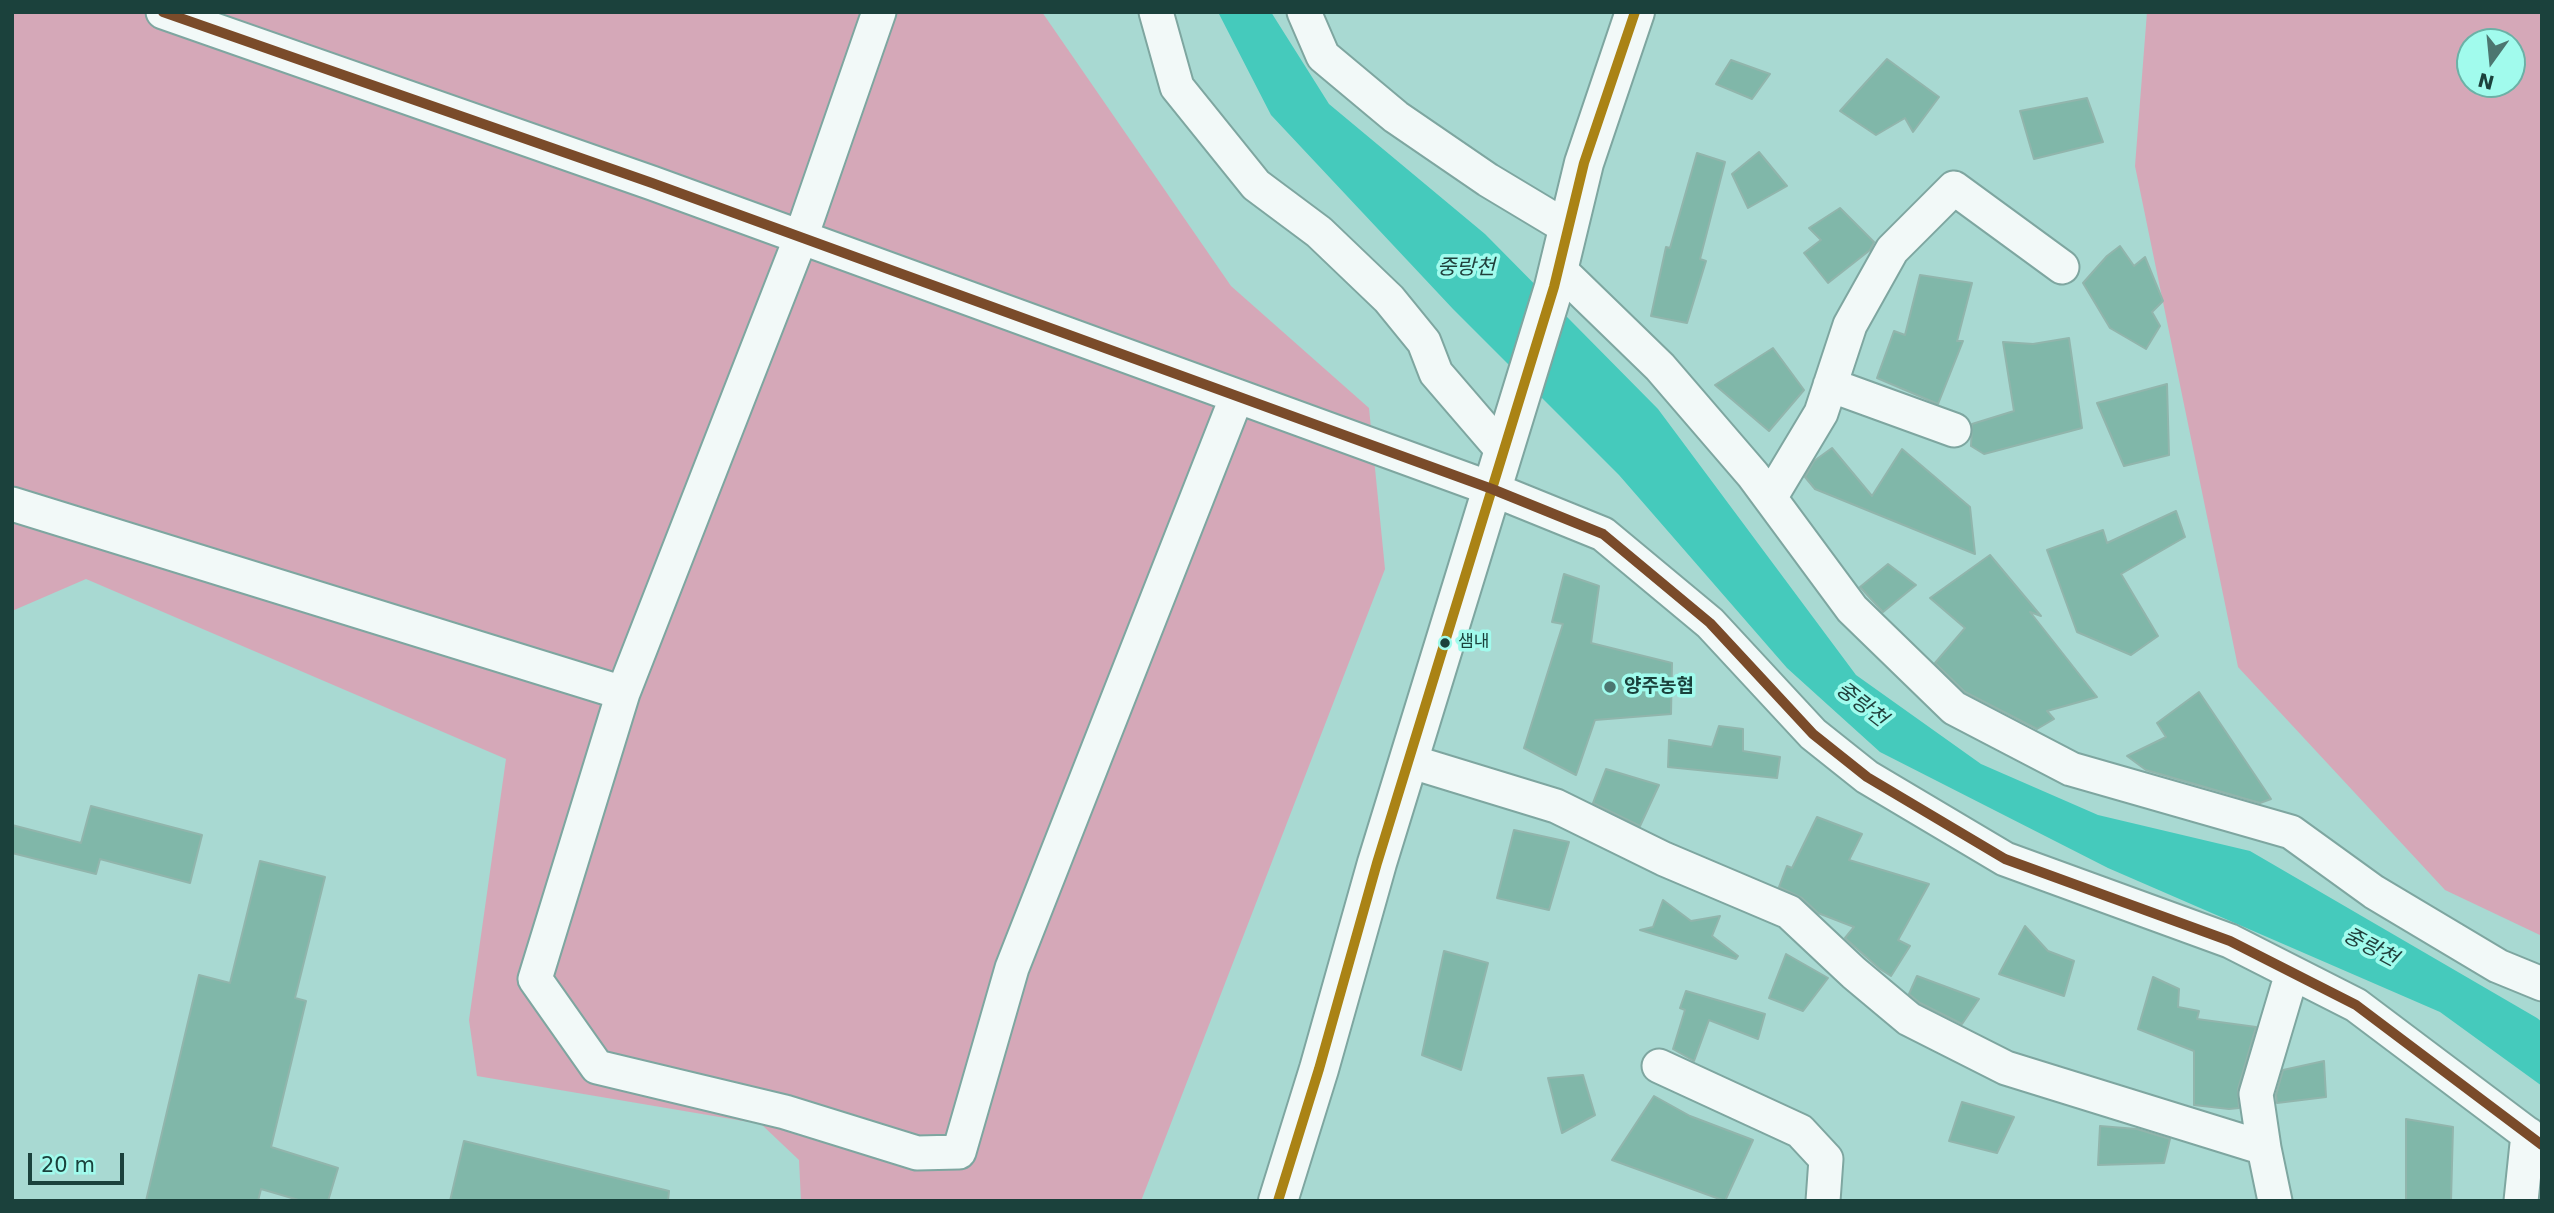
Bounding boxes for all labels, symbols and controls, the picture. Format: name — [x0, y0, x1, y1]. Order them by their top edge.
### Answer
north arrow — [2456, 28, 2526, 98]
text: N — [2476, 69, 2497, 94]
water label: 중랑천 — [1437, 256, 1495, 282]
place label: 샘내 — [1458, 633, 1489, 653]
marker: 샘내 — [1438, 636, 1452, 650]
place label: 양주농협 — [1624, 676, 1694, 698]
water label: 중랑천 — [1830, 677, 1892, 733]
marker: 양주농협 — [1602, 679, 1618, 695]
water label: 중랑천 — [2338, 923, 2402, 973]
scale bar — [32, 1140, 128, 1184]
text: 20 m — [41, 1153, 95, 1177]

